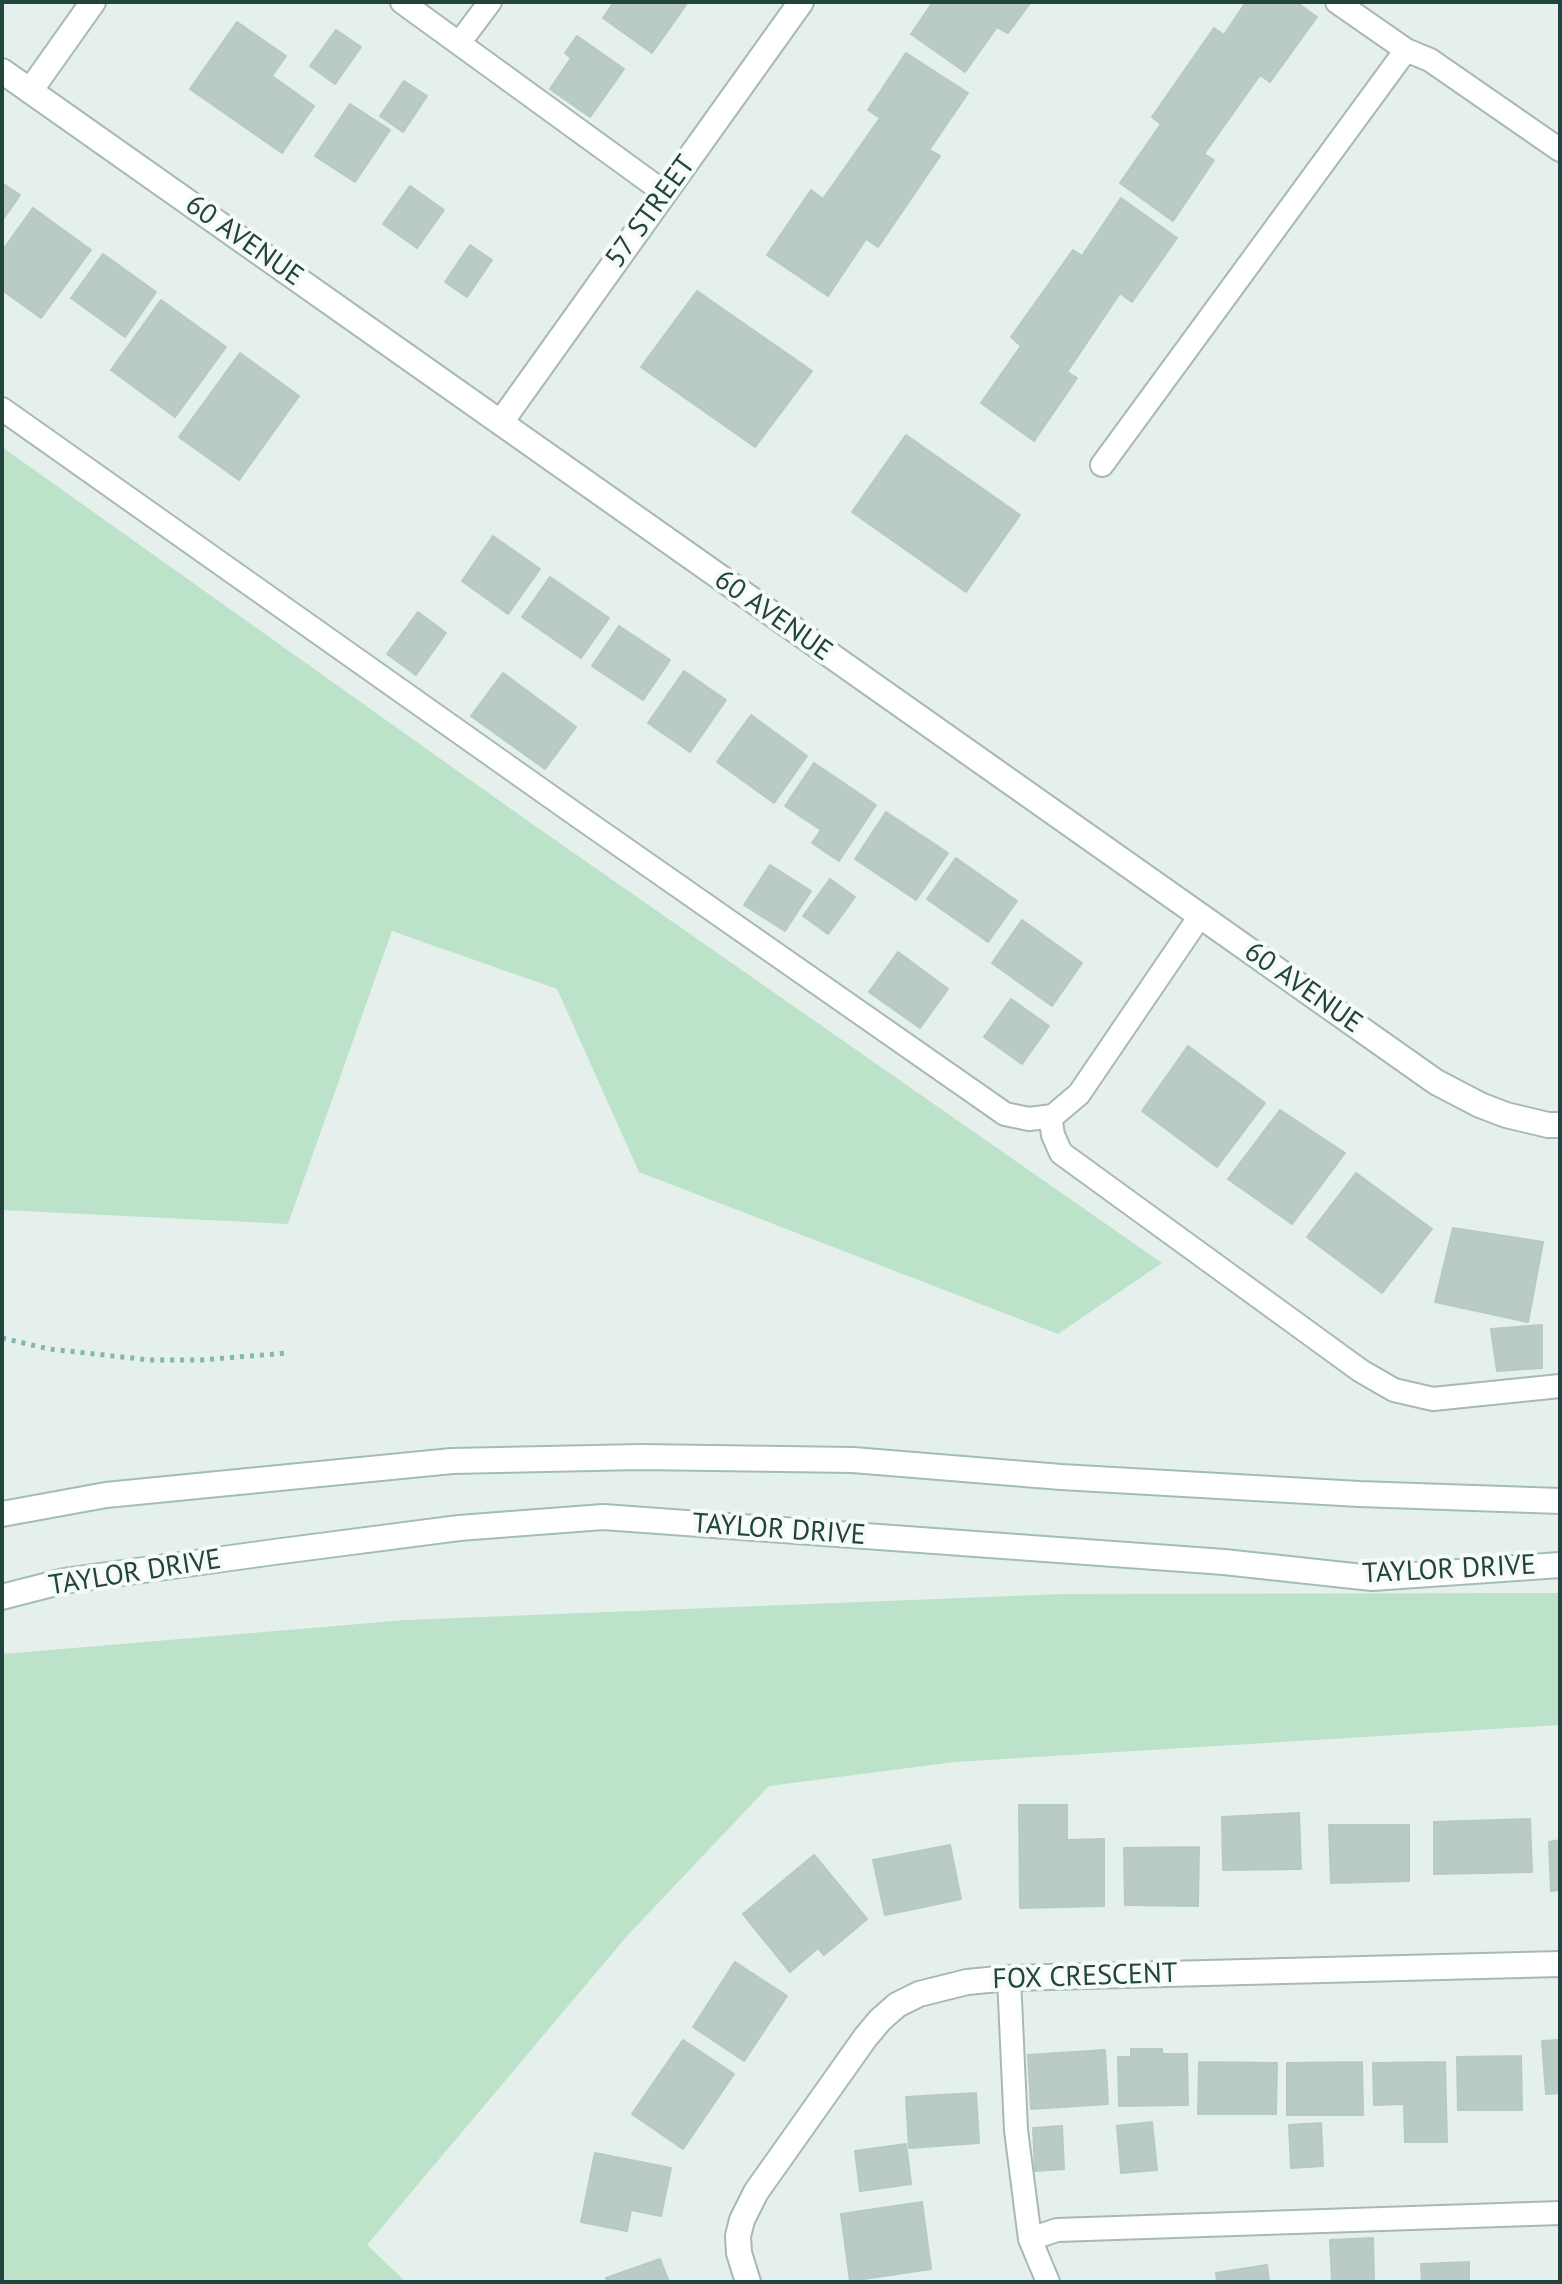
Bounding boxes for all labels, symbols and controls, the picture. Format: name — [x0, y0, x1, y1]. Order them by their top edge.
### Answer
street label: 57 STREET — [599, 149, 703, 275]
street label: 60 AVENUE — [179, 188, 309, 294]
street label: 60 AVENUE — [708, 563, 838, 669]
street label: 60 AVENUE — [1238, 935, 1368, 1041]
street label: TAYLOR DRIVE — [691, 1507, 867, 1553]
street label: TAYLOR DRIVE — [47, 1543, 223, 1603]
street label: TAYLOR DRIVE — [1361, 1549, 1537, 1591]
street label: FOX CRESCENT — [992, 1957, 1178, 1997]

